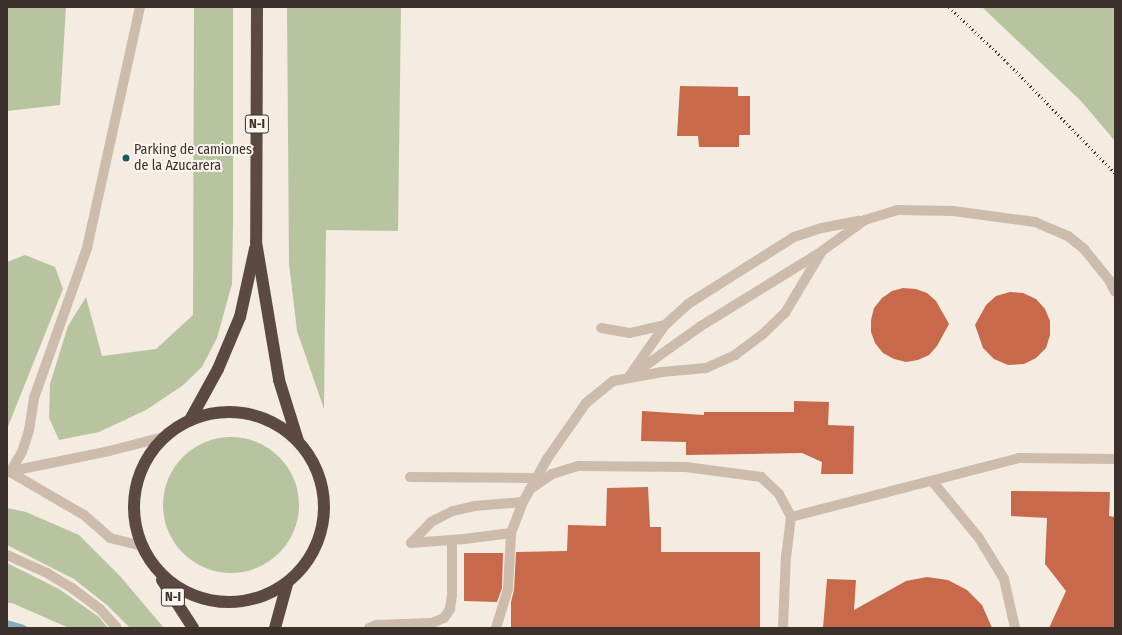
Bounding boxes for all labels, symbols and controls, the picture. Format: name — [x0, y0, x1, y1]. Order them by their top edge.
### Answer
road number: N-I — [244, 113, 270, 135]
place label: Parking de camiones de la Azucarera — [134, 142, 252, 174]
marker: Parking de camiones de la Azucarera — [121, 153, 131, 163]
road number: N-I — [160, 586, 186, 608]

